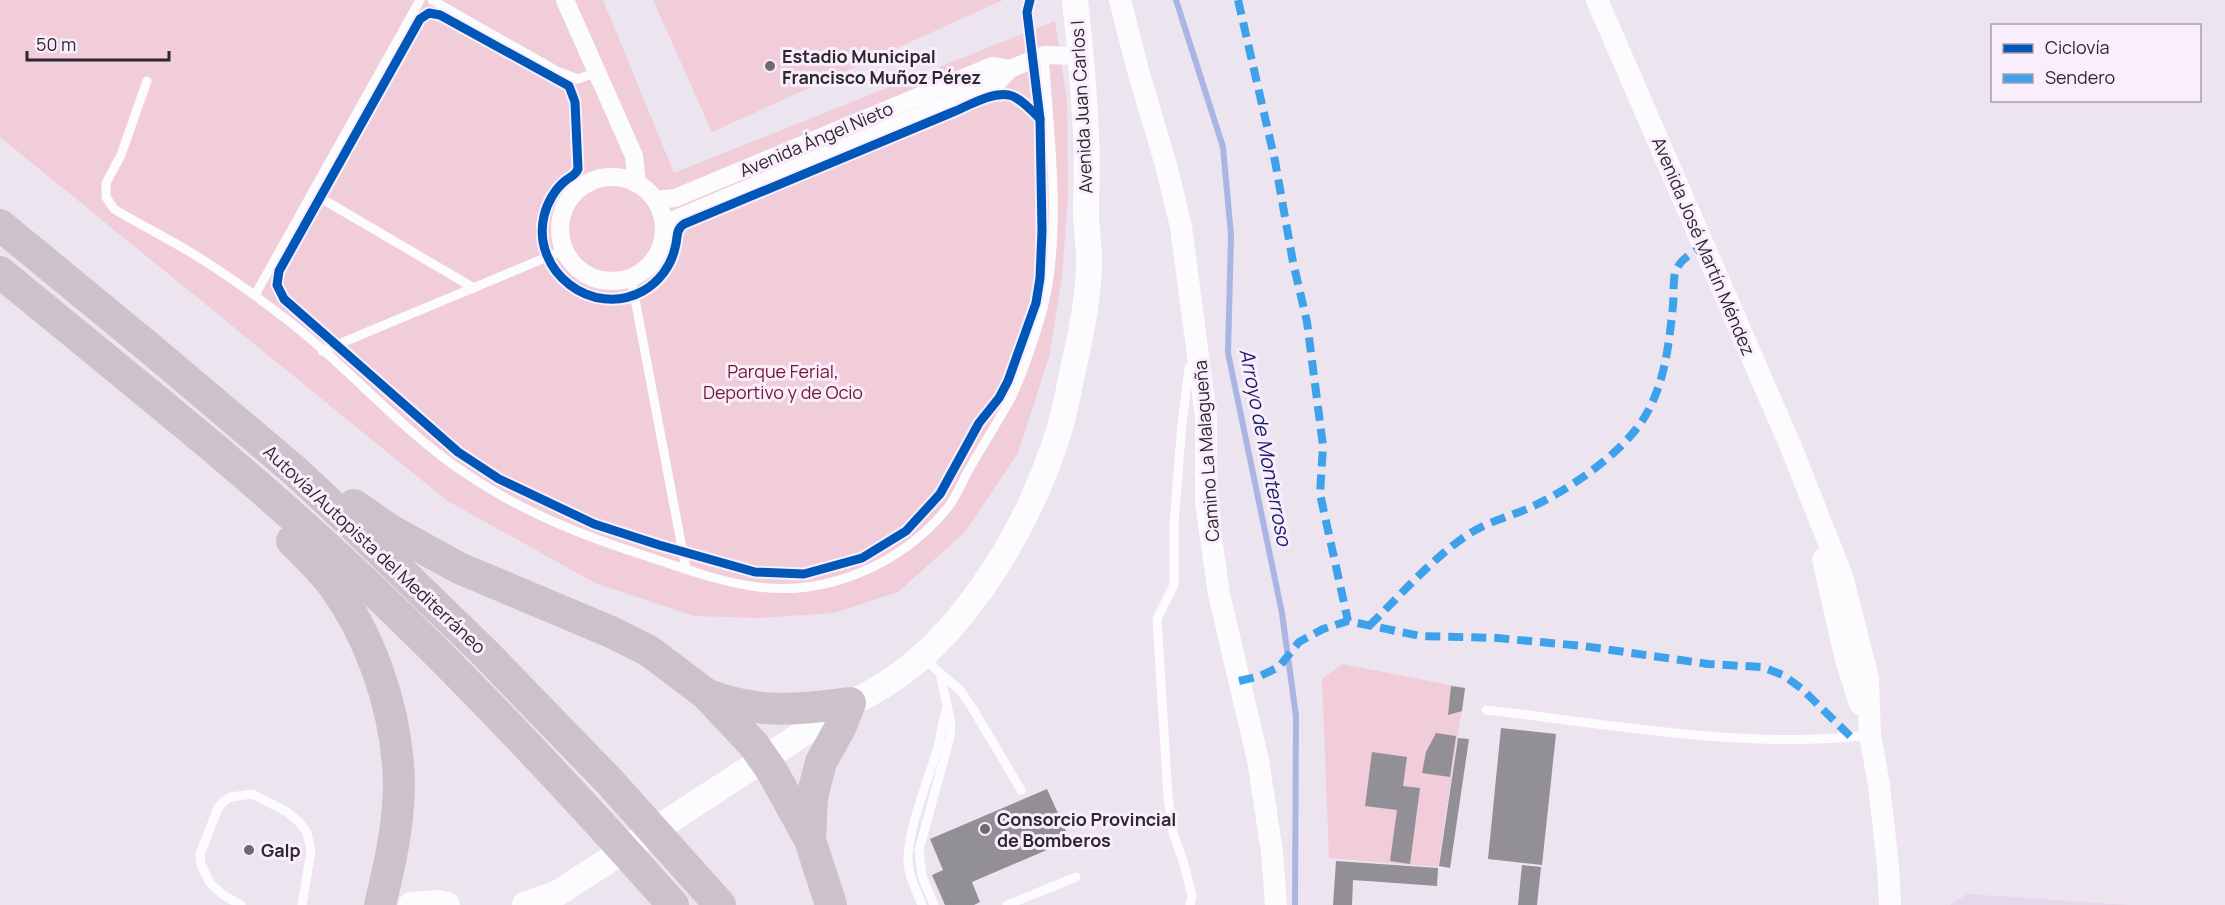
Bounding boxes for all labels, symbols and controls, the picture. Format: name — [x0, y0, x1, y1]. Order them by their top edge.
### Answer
street label: Avenida Juan Carlos I — [1064, 20, 1098, 194]
scale bar — [27, 24, 170, 62]
legend — [1991, 24, 2201, 102]
text: 50 m — [36, 32, 76, 56]
text: Ciclovía — [2045, 35, 2110, 59]
place label: Estadio Municipal Francisco Muñoz Pérez — [782, 44, 981, 89]
marker: Estadio Municipal Francisco Muñoz Pérez — [763, 59, 777, 73]
text: Sendero — [2045, 65, 2115, 89]
street label: Avenida Ángel Nieto — [736, 96, 896, 182]
street label: Avenida José Martín Méndez — [1647, 133, 1761, 359]
water label: Arroyo de Monterroso — [1234, 346, 1299, 549]
park label: Parque Ferial, Deportivo y de Ocio — [703, 359, 863, 404]
street label: Camino La Malagueña — [1188, 359, 1224, 543]
street label: Autovía/Autopista del Mediterráneo — [259, 439, 491, 659]
place label: Consorcio Provincial de Bomberos — [997, 807, 1176, 852]
marker: Consorcio Provincial de Bomberos — [978, 822, 992, 836]
place label: Galp — [261, 838, 301, 862]
marker: Galp — [242, 843, 256, 857]

